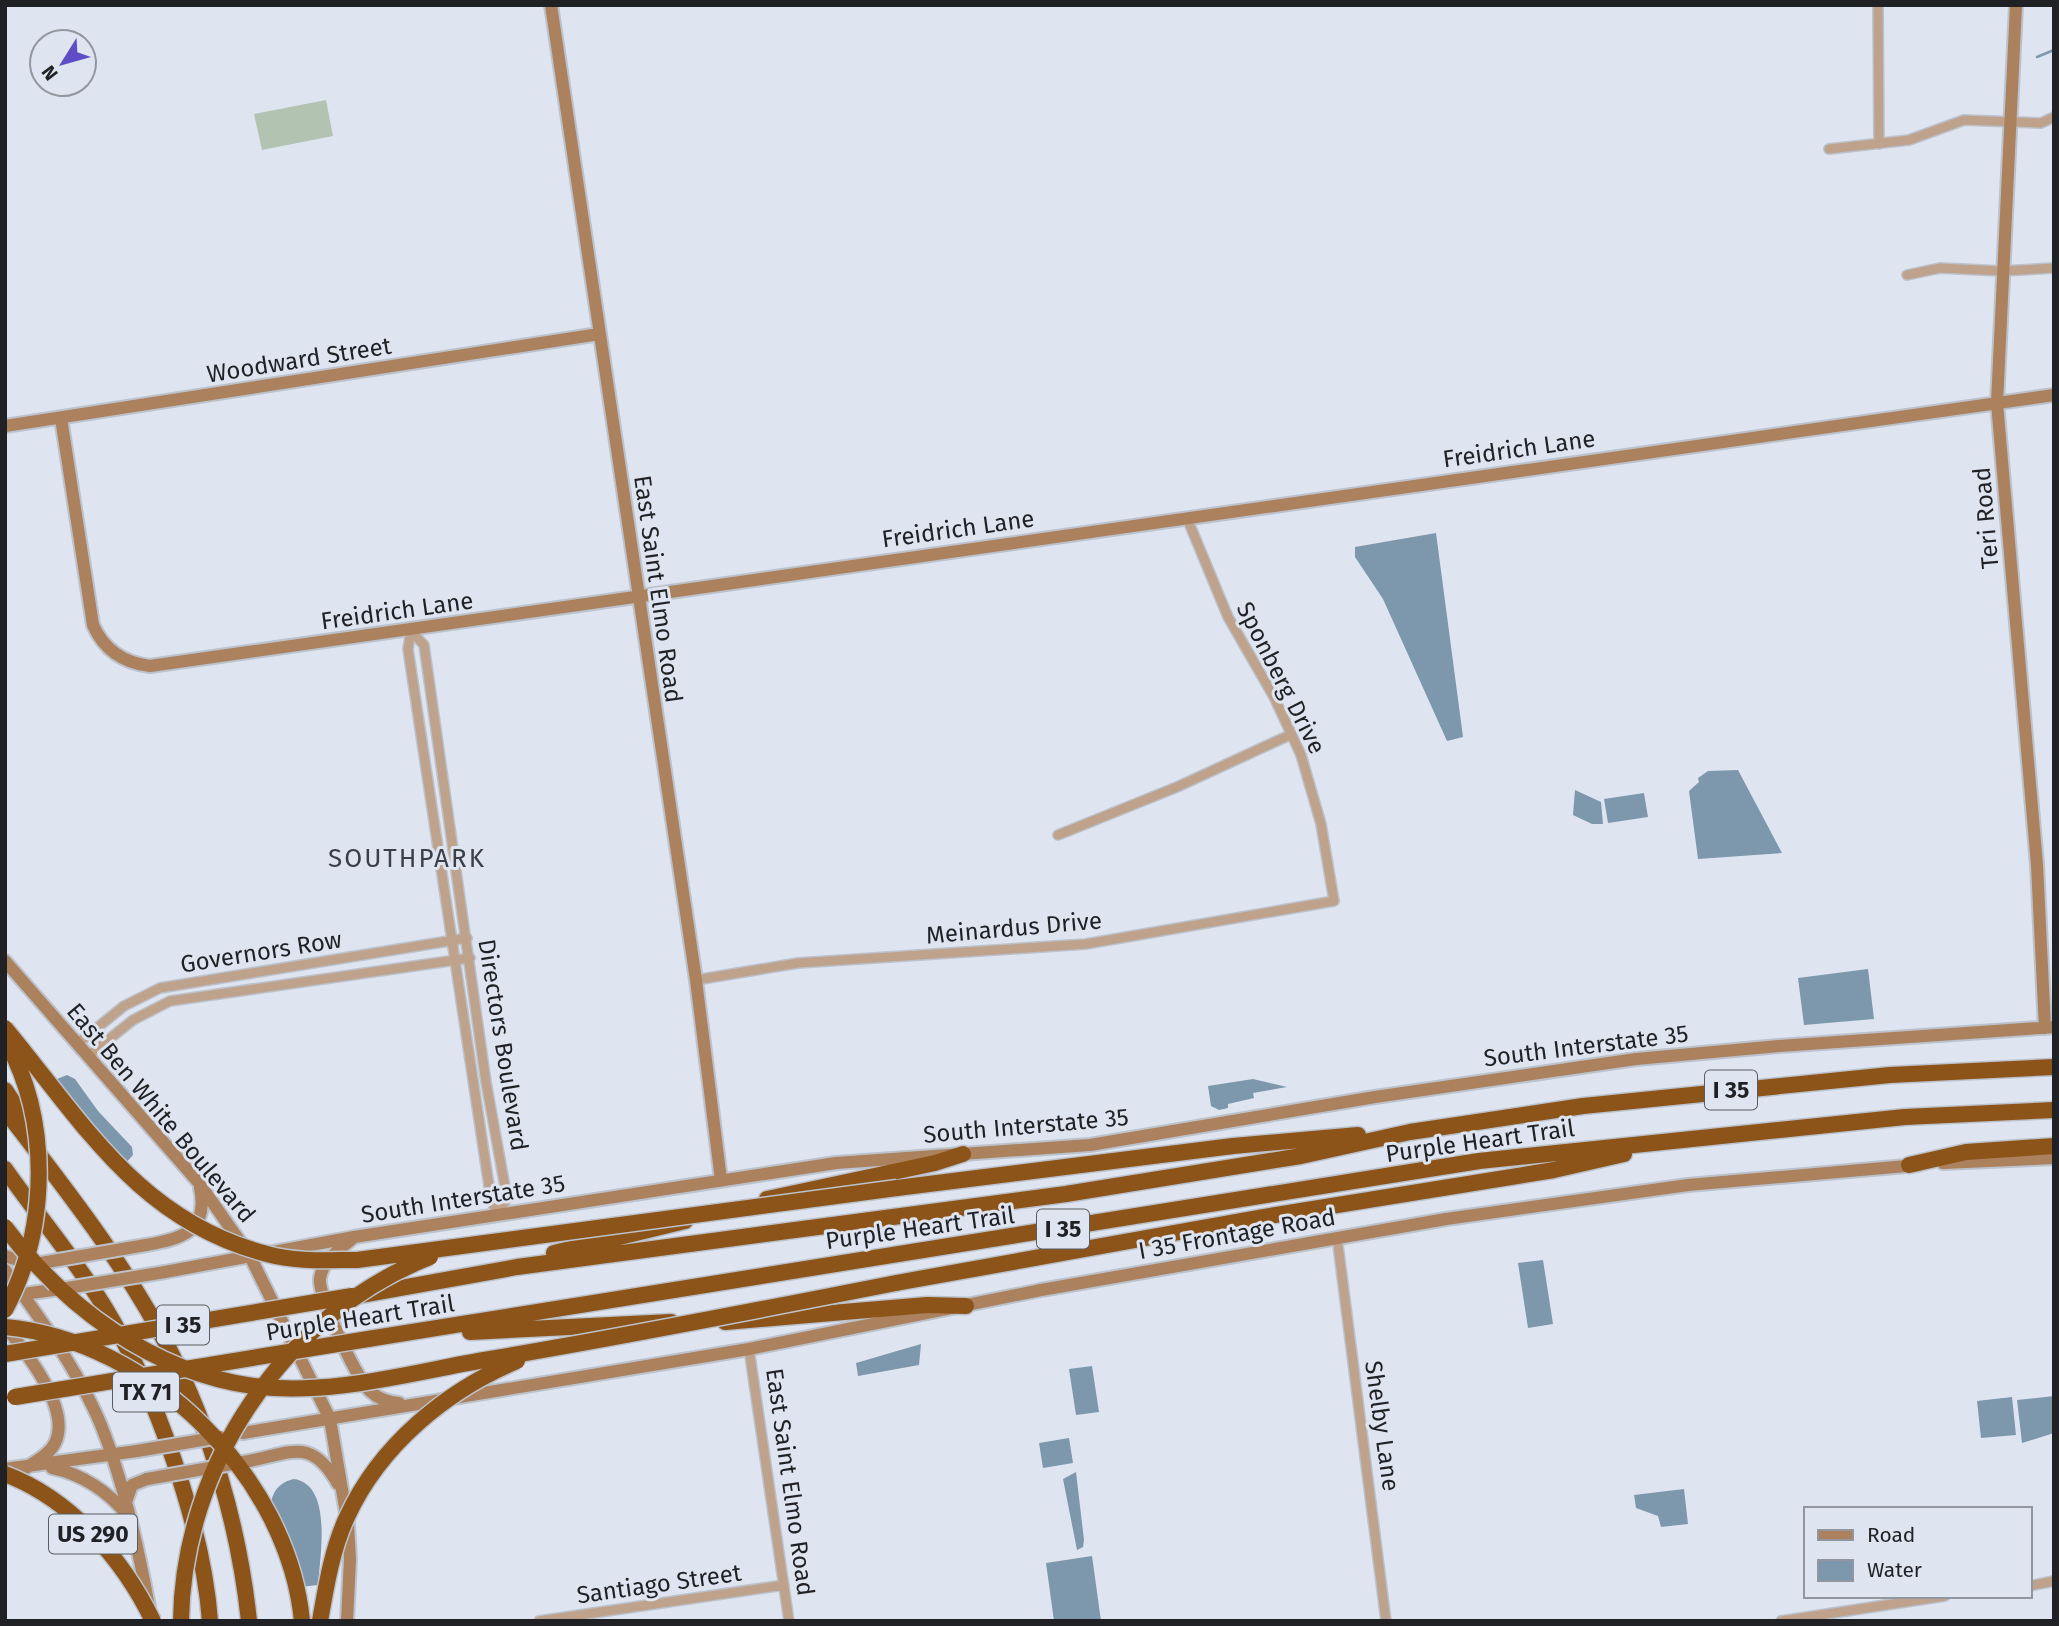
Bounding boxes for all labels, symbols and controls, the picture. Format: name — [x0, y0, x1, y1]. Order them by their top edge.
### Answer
north arrow — [28, 28, 98, 98]
text: N — [37, 61, 63, 85]
street label: Woodward Street — [205, 332, 394, 388]
street label: Freidrich Lane — [1441, 424, 1597, 474]
street label: Teri Road — [1968, 466, 2004, 570]
street label: East Saint Elmo Road — [628, 473, 688, 705]
street label: Freidrich Lane — [880, 504, 1036, 554]
street label: Freidrich Lane — [319, 586, 475, 636]
street label: Sponberg Drive — [1231, 597, 1331, 759]
district label: SOUTHPARK — [328, 843, 486, 874]
street label: Meinardus Drive — [925, 906, 1103, 950]
street label: Governors Row — [178, 925, 344, 979]
street label: Directors Boulevard — [472, 937, 534, 1153]
street label: East Ben White Boulevard — [61, 998, 261, 1228]
street label: South Interstate 35 — [1482, 1020, 1690, 1072]
road number: I 35 — [1705, 1070, 1757, 1110]
street label: South Interstate 35 — [922, 1103, 1130, 1149]
street label: Purple Heart Trail — [1384, 1114, 1576, 1168]
street label: South Interstate 35 — [359, 1169, 567, 1229]
street label: Purple Heart Trail — [824, 1201, 1016, 1255]
street label: I 35 Frontage Road — [1136, 1203, 1338, 1265]
road number: I 35 — [1037, 1210, 1089, 1248]
street label: Purple Heart Trail — [264, 1289, 456, 1347]
road number: I 35 — [157, 1306, 209, 1344]
street label: Shelby Lane — [1359, 1359, 1405, 1493]
street label: East Saint Elmo Road — [760, 1366, 820, 1598]
road number: TX 71 — [113, 1372, 179, 1412]
legend — [1804, 1507, 2031, 1598]
road number: US 290 — [49, 1514, 137, 1554]
text: Road — [1867, 1522, 1915, 1548]
text: Water — [1867, 1557, 1922, 1583]
street label: Santiago Street — [575, 1559, 743, 1609]

